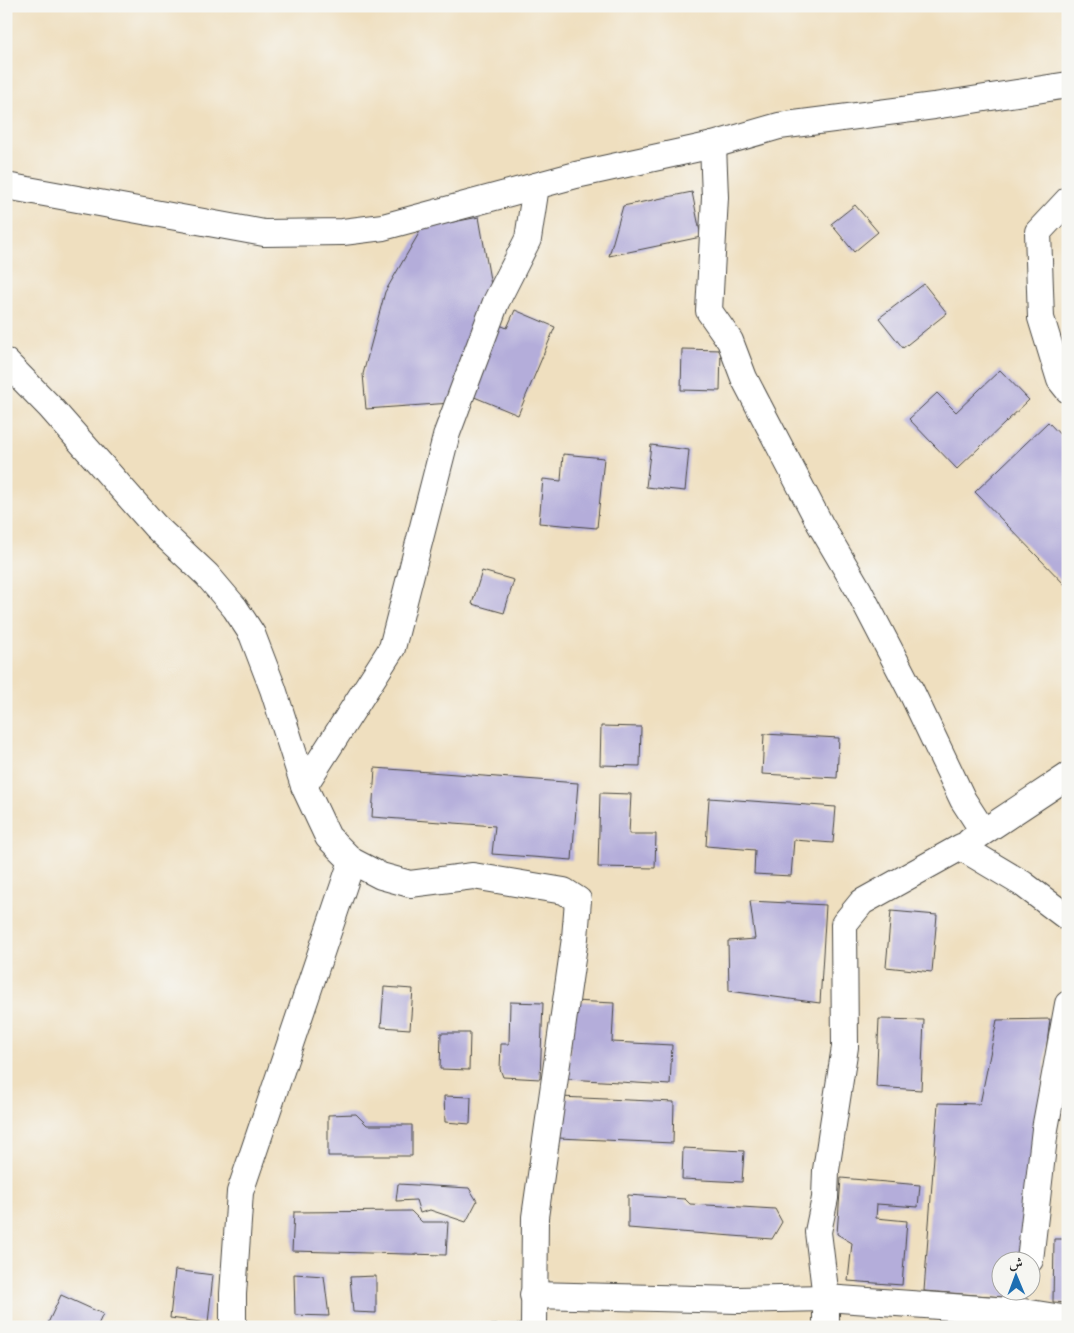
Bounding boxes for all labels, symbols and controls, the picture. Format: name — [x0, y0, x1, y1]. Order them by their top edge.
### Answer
north arrow — [992, 1250, 1042, 1300]
text: ش — [1009, 1255, 1023, 1273]

